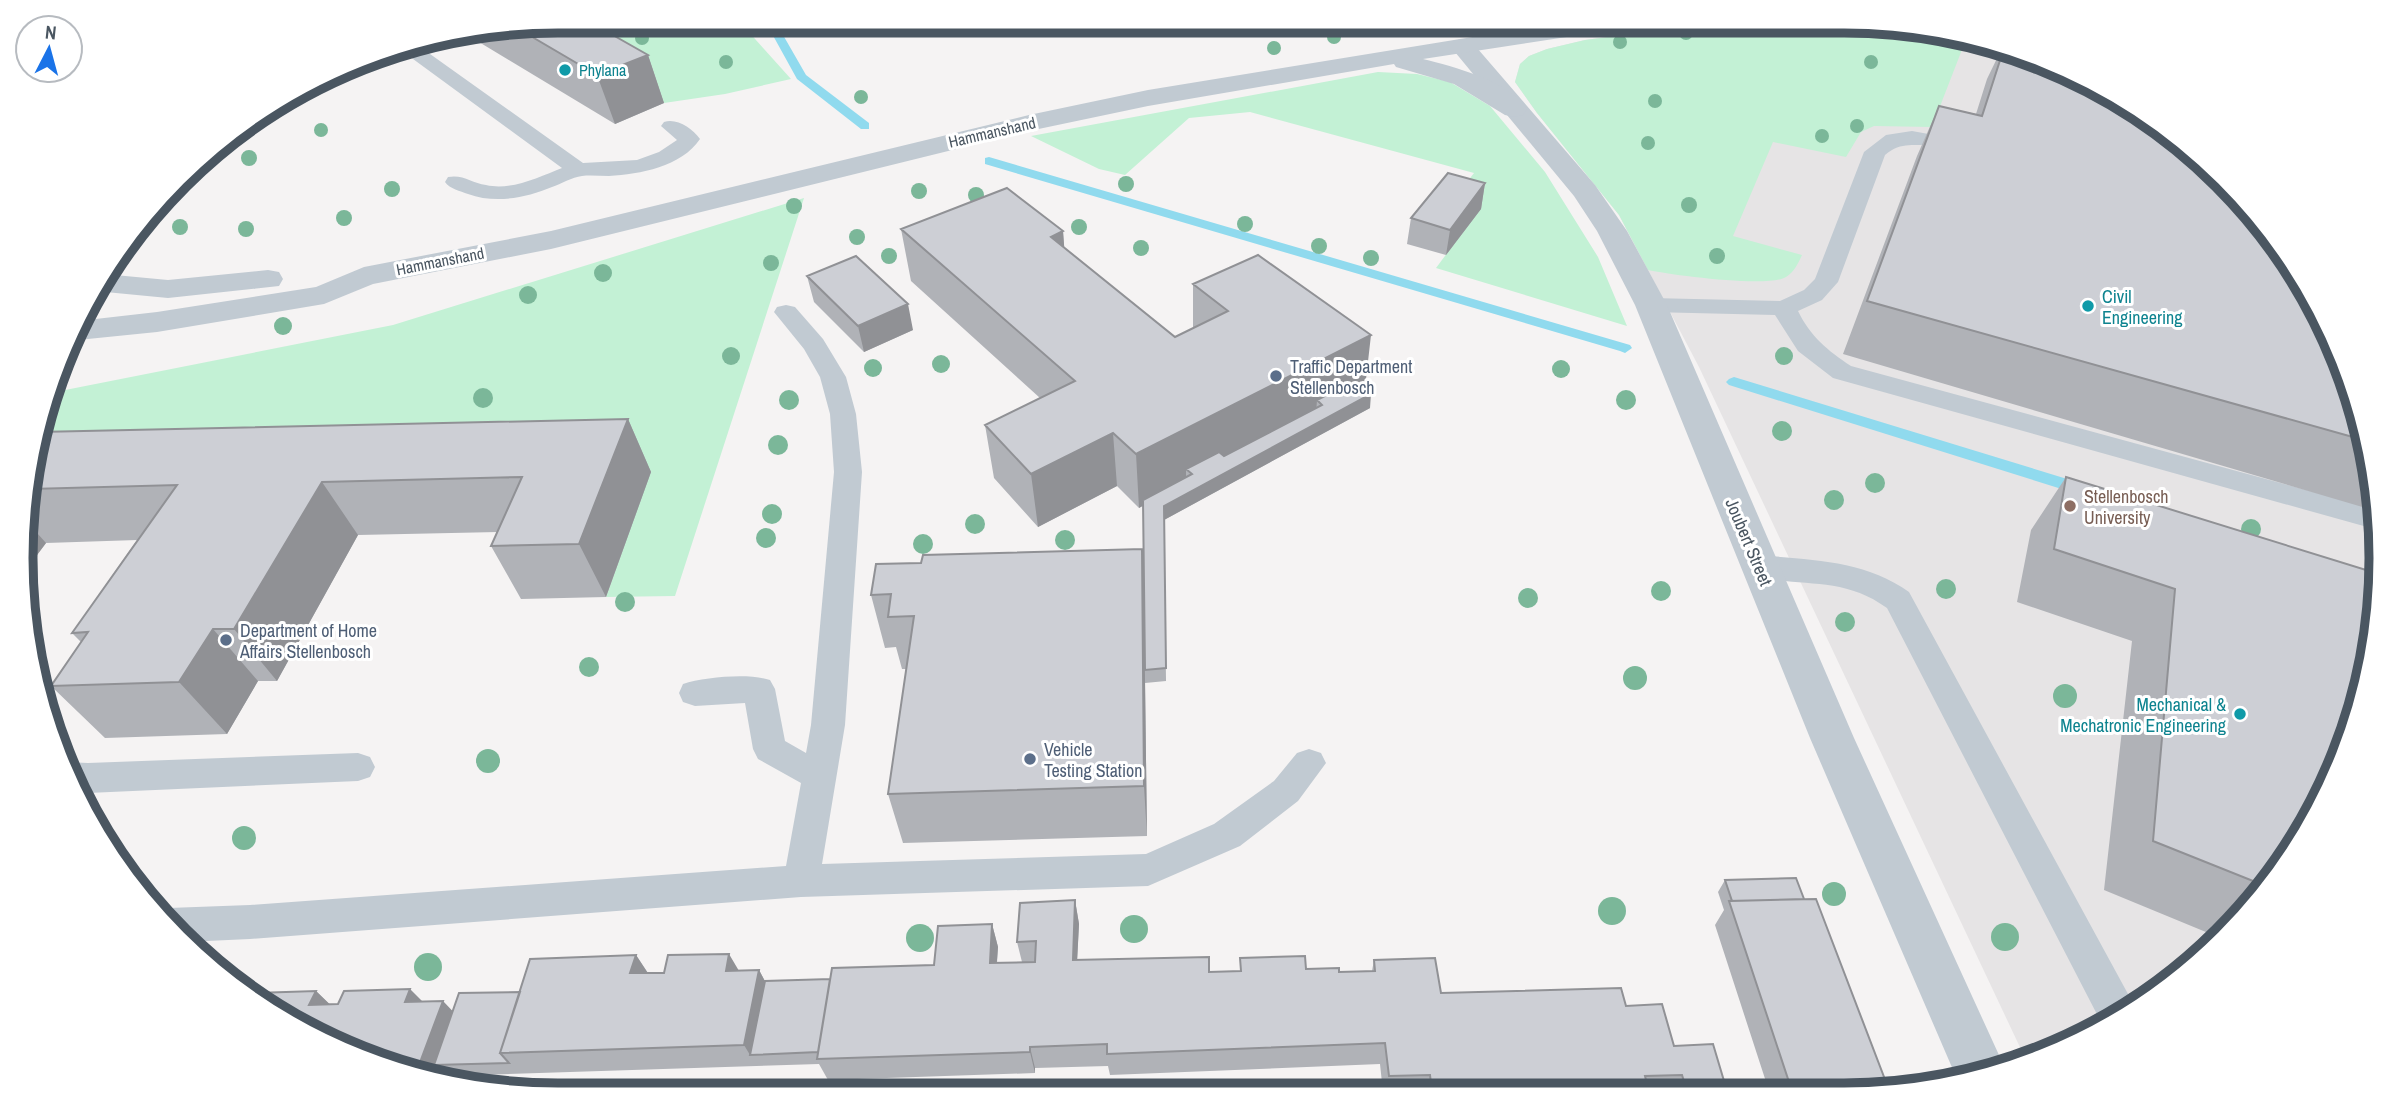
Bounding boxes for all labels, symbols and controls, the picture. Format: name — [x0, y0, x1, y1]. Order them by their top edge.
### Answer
north arrow — [14, 14, 84, 84]
text: N — [44, 19, 58, 46]
place label: Phylana — [579, 59, 627, 81]
marker: Phylana — [557, 62, 573, 78]
street label: Hammanshand — [946, 111, 1038, 153]
street label: Hammanshand — [394, 242, 486, 280]
place label: Civil Engineering — [2102, 284, 2183, 330]
marker: Civil Engineering — [2080, 298, 2096, 314]
place label: Traffic Department Stellenbosch — [1290, 354, 1412, 400]
marker: Traffic Department Stellenbosch — [1268, 368, 1284, 384]
place label: Stellenbosch University — [2084, 484, 2169, 530]
street label: Joubert Street — [1719, 494, 1779, 590]
marker: Stellenbosch University — [2062, 498, 2078, 514]
place label: Department of Home Affairs Stellenbosch — [239, 618, 377, 664]
marker: Department of Home Affairs Stellenbosch — [218, 632, 234, 648]
place label: Mechanical & Mechatronic Engineering — [2060, 692, 2227, 738]
marker: Mechanical & Mechatronic Engineering — [2232, 706, 2248, 722]
place label: Vehicle Testing Station — [1044, 737, 1142, 783]
marker: Vehicle Testing Station — [1022, 751, 1038, 767]

